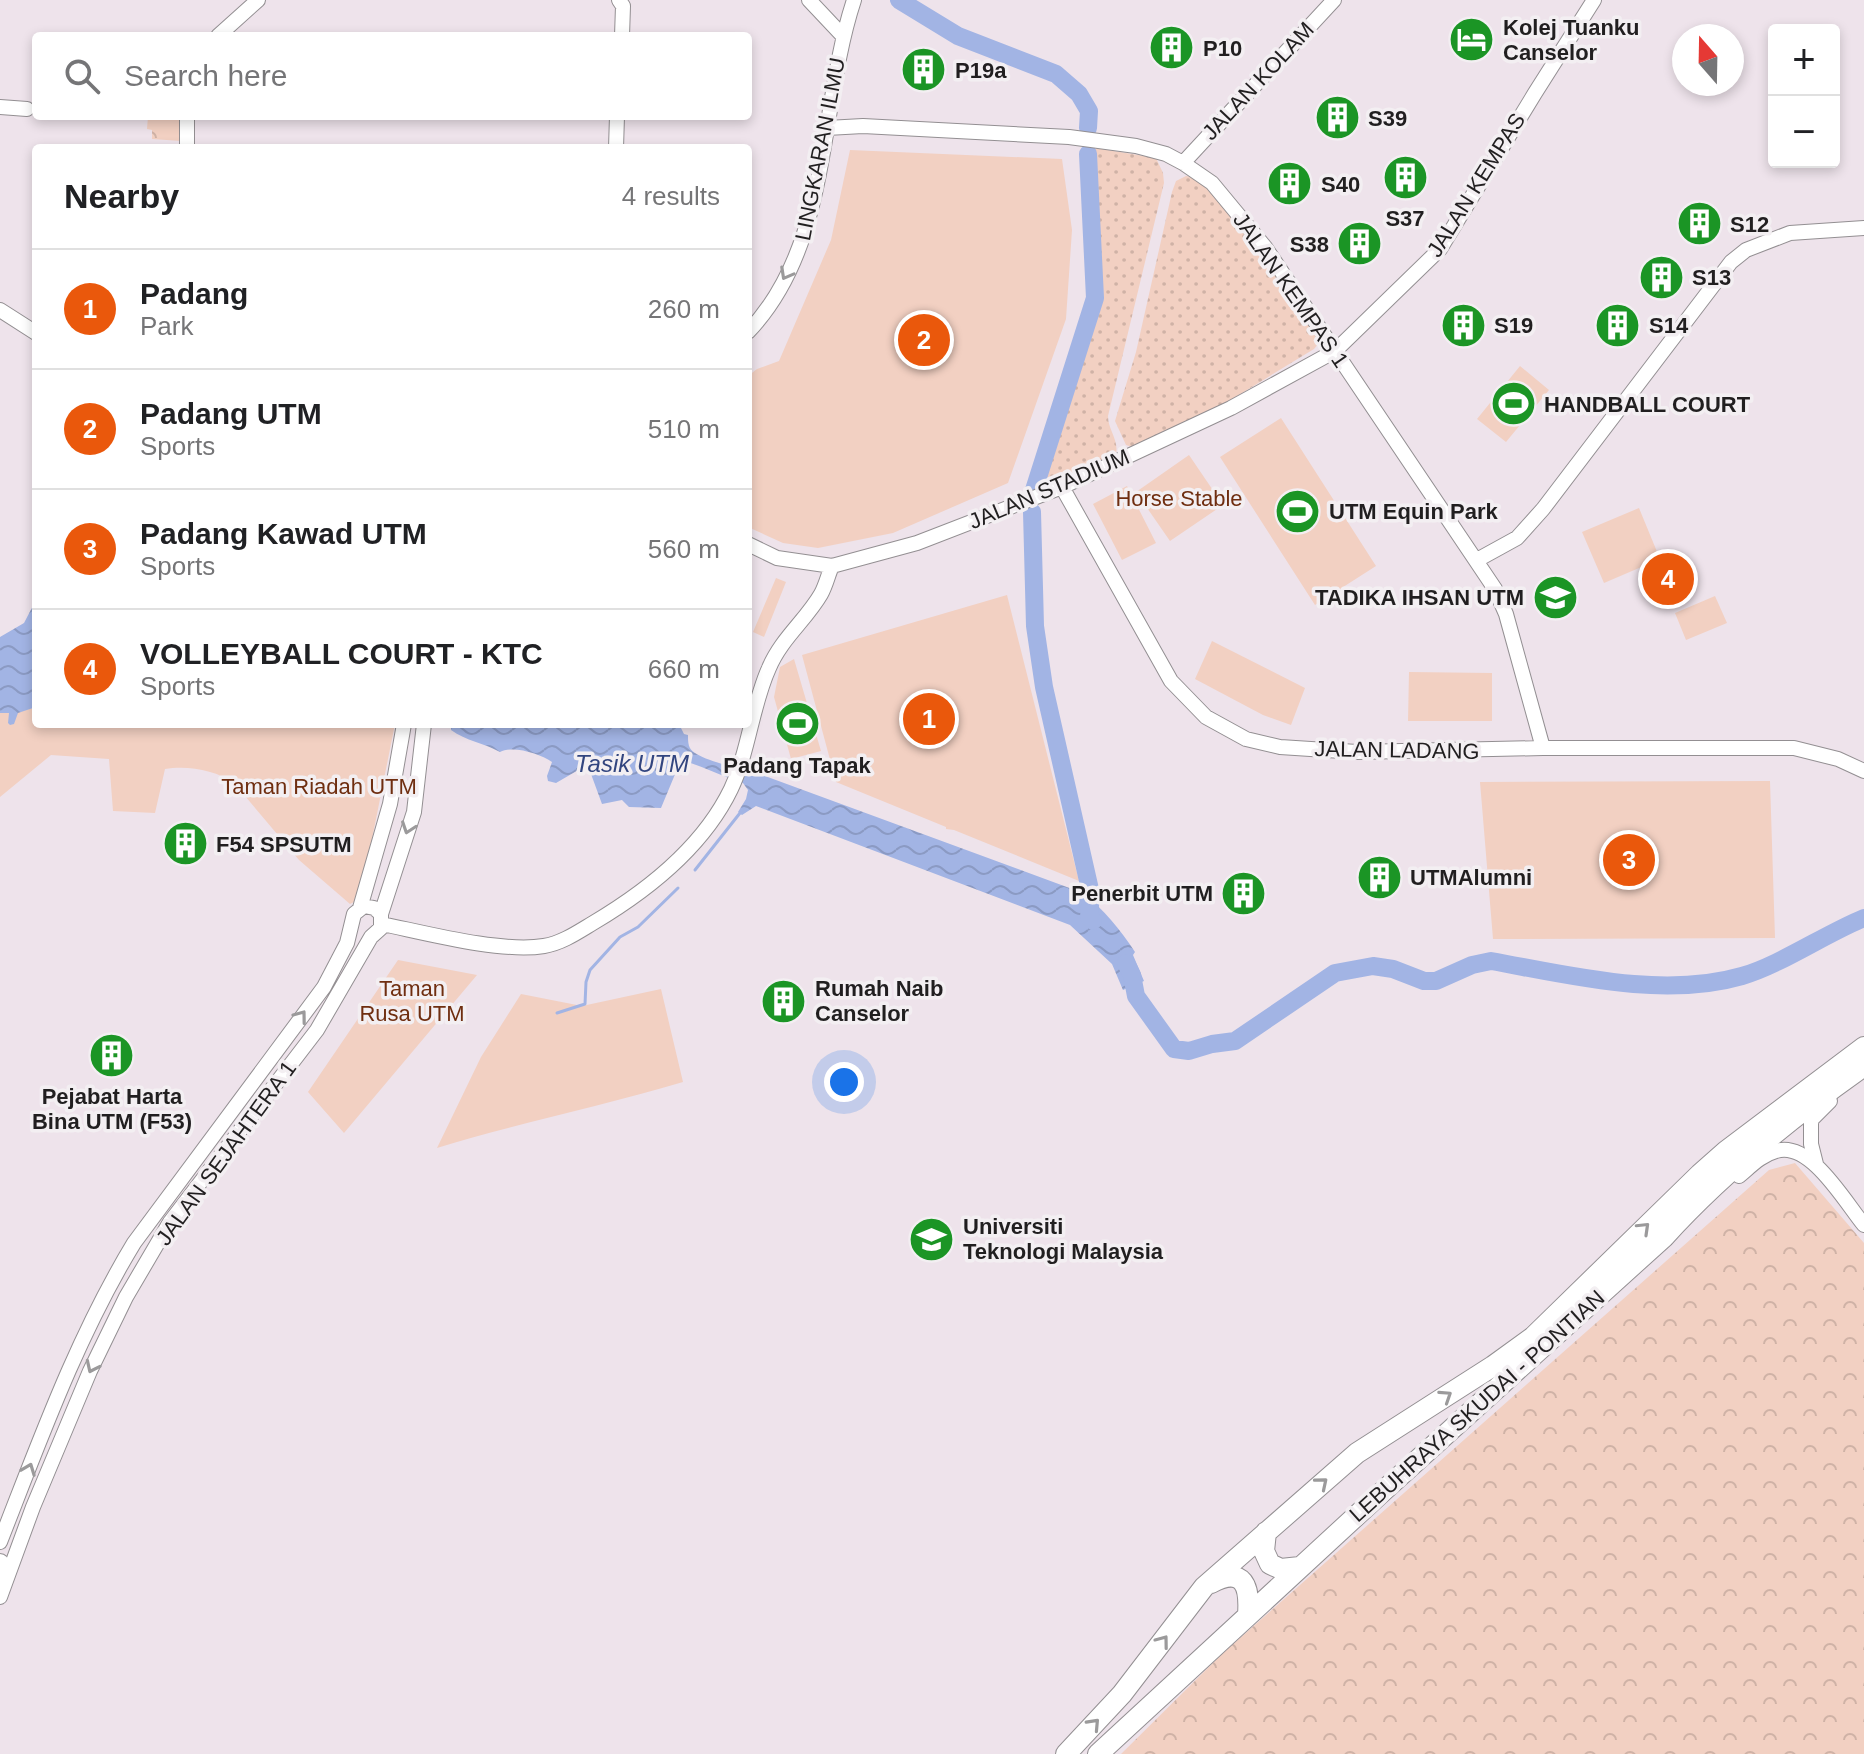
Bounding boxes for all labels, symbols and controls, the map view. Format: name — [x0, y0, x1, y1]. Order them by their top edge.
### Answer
place label: Kolej Tuanku Canselor — [1503, 15, 1640, 65]
hotel icon: Kolej Tuanku Canselor — [1448, 16, 1496, 64]
street label: JALAN KOLAM — [1197, 17, 1319, 145]
building icon: P10 — [1148, 24, 1196, 72]
north arrow — [1672, 24, 1744, 96]
map controls — [1768, 24, 1840, 168]
button: + — [1768, 24, 1840, 96]
search box — [32, 32, 752, 120]
place label: P10 — [1203, 36, 1242, 61]
building icon: P19a — [900, 46, 948, 94]
icon: search — [60, 54, 104, 98]
street label: LINGKARAN ILMU — [790, 55, 850, 243]
place label: P19a — [955, 58, 1007, 83]
text: Search here — [124, 59, 287, 92]
building icon: S39 — [1313, 94, 1361, 142]
button: − — [1768, 96, 1840, 168]
place label: S39 — [1368, 106, 1407, 131]
street label: JALAN KEMPAS — [1422, 109, 1530, 261]
building icon: S37 — [1381, 153, 1429, 201]
building icon: S40 — [1266, 160, 1314, 208]
place label: S40 — [1321, 172, 1360, 197]
text: Nearby — [64, 177, 179, 215]
text: 4 results — [622, 181, 720, 211]
building icon: S12 — [1675, 200, 1723, 248]
place label: S37 — [1385, 206, 1425, 231]
street label: JALAN KEMPAS 1 — [1228, 208, 1354, 372]
place label: S12 — [1730, 212, 1769, 237]
building icon: S38 — [1336, 220, 1384, 268]
place label: S38 — [1290, 232, 1329, 257]
building icon: S13 — [1637, 253, 1685, 301]
one-way arrow — [781, 265, 796, 280]
place label: S13 — [1692, 265, 1731, 290]
text: Padang — [140, 277, 248, 310]
text: 1 — [83, 294, 97, 324]
text: 260 m — [648, 294, 720, 324]
building icon: S19 — [1439, 301, 1487, 349]
building icon: S14 — [1594, 301, 1642, 349]
pin: 2 — [898, 310, 950, 370]
text: Park — [140, 311, 193, 341]
place label: S19 — [1494, 313, 1533, 338]
place label: S14 — [1649, 313, 1689, 338]
sports icon: HANDBALL COURT — [1489, 380, 1537, 428]
place label: HANDBALL COURT — [1544, 392, 1751, 417]
text: Padang UTM — [140, 397, 322, 430]
text: 2 — [83, 414, 97, 444]
text: 510 m — [648, 414, 720, 444]
text: Sports — [140, 431, 215, 461]
street label: JALAN STADIUM — [965, 444, 1133, 534]
park label: Horse Stable — [1115, 486, 1243, 511]
sports icon: UTM Equin Park — [1274, 487, 1322, 535]
place label: UTM Equin Park — [1329, 499, 1498, 524]
text: Padang Kawad UTM — [140, 517, 427, 550]
text: 3 — [83, 534, 97, 564]
text: 560 m — [648, 534, 720, 564]
pin: 4 — [1642, 549, 1694, 609]
text: Sports — [140, 551, 215, 581]
school or university icon: TADIKA IHSAN UTM — [1531, 573, 1579, 621]
place label: TADIKA IHSAN UTM — [1315, 585, 1524, 610]
text: VOLLEYBALL COURT - KTC — [140, 637, 543, 670]
text: 4 — [83, 654, 97, 684]
text: 660 m — [648, 654, 720, 684]
text: Sports — [140, 671, 215, 701]
pin: 1 — [903, 689, 955, 749]
sports icon: Padang Tapak — [773, 700, 821, 748]
street label: JALAN LADANG — [1314, 736, 1480, 764]
water label: Tasik UTM — [575, 750, 689, 777]
place label: Padang Tapak — [723, 753, 872, 778]
park label: Taman Riadah UTM — [221, 774, 417, 799]
building icon: F54 SPSUTM — [161, 820, 209, 868]
one-way arrow — [402, 821, 418, 835]
pin: 3 — [1603, 830, 1655, 890]
place label: F54 SPSUTM — [216, 832, 352, 857]
building icon: UTMAlumni — [1355, 853, 1403, 901]
place label: UTMAlumni — [1410, 865, 1532, 890]
building icon: Penerbit UTM — [1220, 869, 1268, 917]
place label: Penerbit UTM — [1071, 881, 1213, 906]
park label: Taman Rusa UTM — [359, 976, 465, 1026]
place label: Rumah Naib Canselor — [815, 976, 943, 1026]
building icon: Rumah Naib Canselor — [760, 977, 808, 1025]
one-way arrow — [292, 1010, 306, 1025]
building icon: Pejabat Harta Bina UTM (F53) — [88, 1031, 136, 1079]
street label: JALAN SEJAHTERA 1 — [151, 1056, 301, 1250]
your location — [824, 1062, 864, 1102]
place label: Pejabat Harta Bina UTM (F53) — [32, 1084, 192, 1134]
place label: Universiti Teknologi Malaysia — [963, 1214, 1164, 1264]
school or university icon: Universiti Teknologi Malaysia — [908, 1215, 956, 1263]
one-way arrow — [1635, 1223, 1649, 1238]
street label: LEBUHRAYA SKUDAI - PONTIAN — [1344, 1285, 1610, 1527]
one-way arrow — [86, 1358, 102, 1373]
one-way arrow — [1438, 1390, 1452, 1405]
one-way arrow — [19, 1463, 35, 1477]
one-way arrow — [1312, 1478, 1327, 1493]
one-way arrow — [1154, 1635, 1168, 1649]
one-way arrow — [1085, 1719, 1099, 1734]

